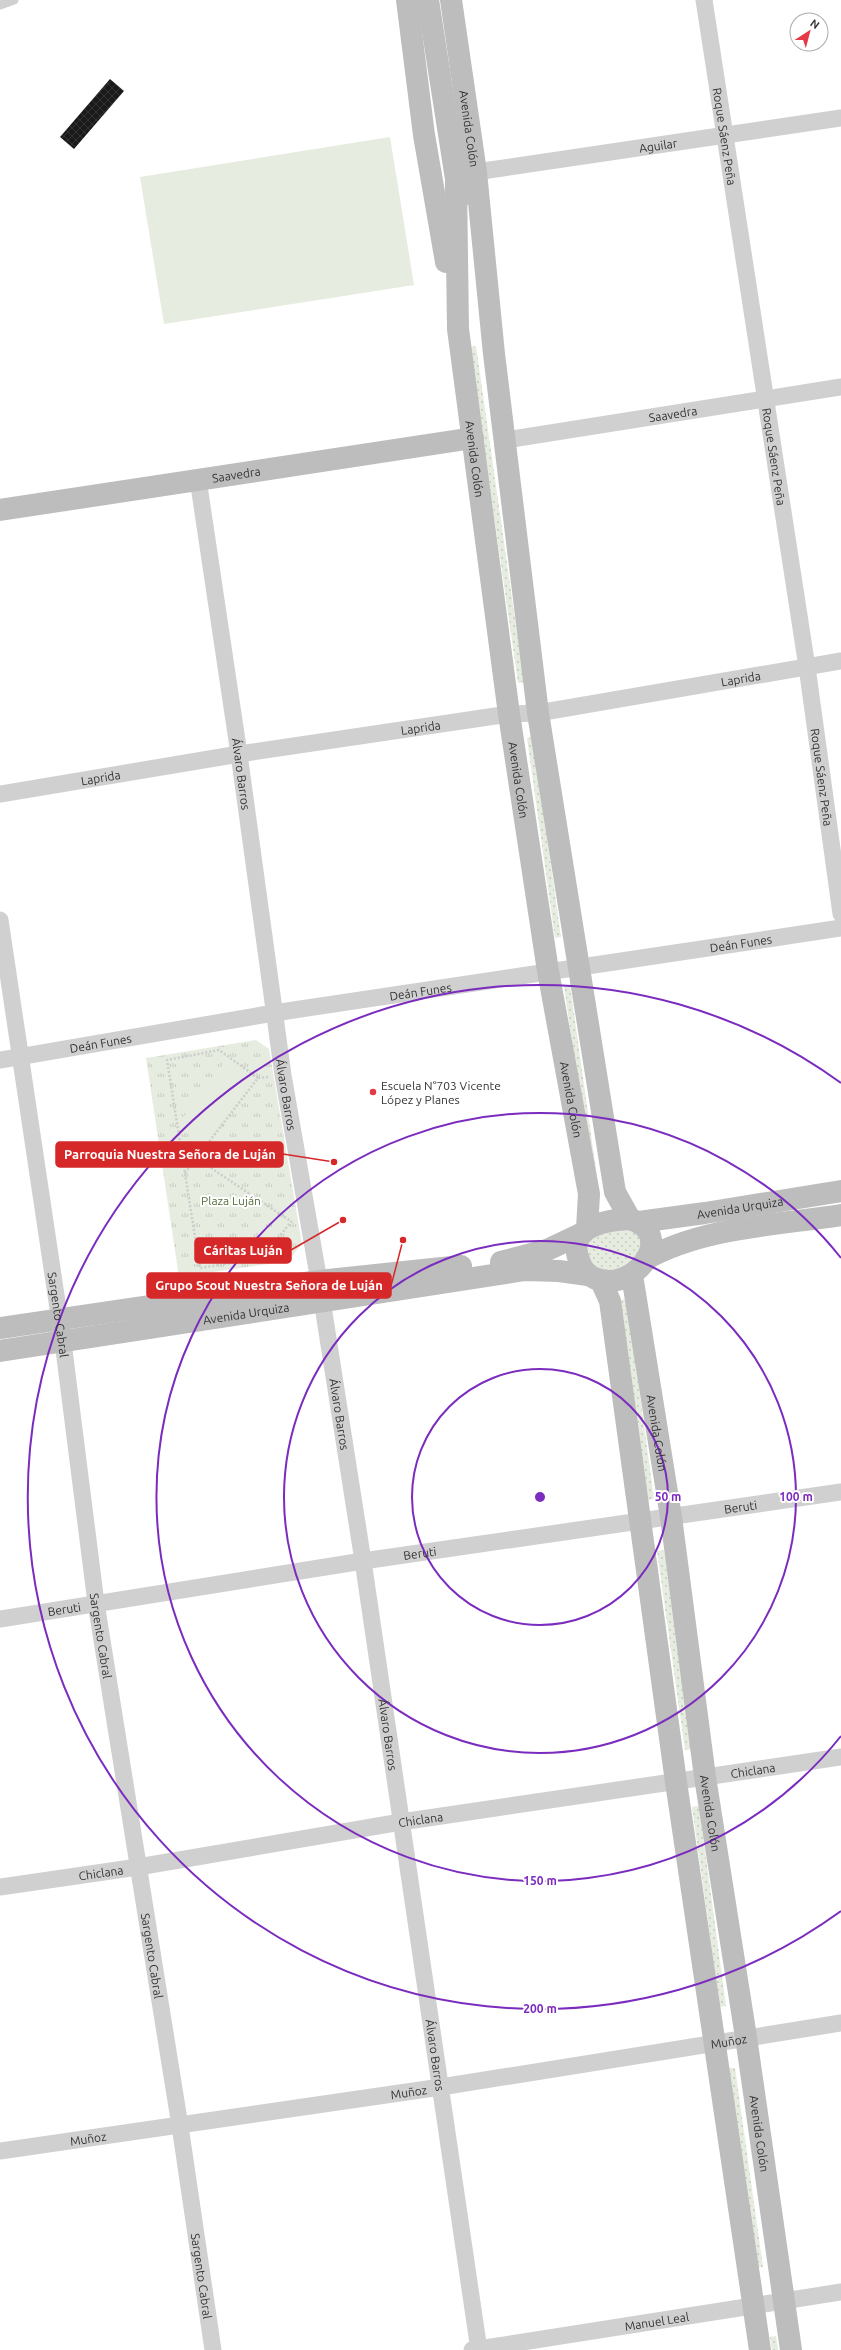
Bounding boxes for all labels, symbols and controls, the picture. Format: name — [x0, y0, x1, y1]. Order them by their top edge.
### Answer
north arrow — [789, 12, 829, 52]
text: N — [808, 17, 822, 31]
street label: Roque Sáenz Peña — [711, 87, 739, 186]
street label: Avenida Colón — [458, 89, 482, 168]
street label: Aguilar — [638, 136, 678, 154]
street label: Saavedra — [648, 403, 698, 424]
street label: Roque Sáenz Peña — [761, 407, 788, 506]
street label: Avenida Colón — [464, 420, 487, 498]
street label: Saavedra — [211, 464, 261, 484]
street label: Laprida — [720, 668, 762, 688]
street label: Laprida — [400, 718, 441, 736]
street label: Roque Sáenz Peña — [809, 727, 835, 827]
street label: Álvaro Barros — [230, 737, 253, 811]
street label: Avenida Colón — [507, 741, 531, 819]
street label: Laprida — [80, 767, 121, 787]
street label: Deán Funes — [709, 932, 773, 954]
street label: Deán Funes — [388, 980, 452, 1002]
street label: Deán Funes — [69, 1031, 132, 1054]
street label: Álvaro Barros — [274, 1058, 299, 1131]
street label: Avenida Colón — [558, 1060, 585, 1139]
place label: Escuela N°703 Vicente López y Planes — [381, 1079, 501, 1106]
marker: Escuela N°703 Vicente López y Planes — [368, 1087, 378, 1097]
callout: Parroquia Nuestra Señora de Luján — [56, 1142, 283, 1167]
text: Parroquia Nuestra Señora de Luján — [64, 1147, 276, 1161]
park label: Plaza Luján — [201, 1194, 261, 1207]
street label: Avenida Urquiza — [696, 1194, 784, 1221]
callout: Cáritas Luján — [195, 1238, 291, 1263]
text: Cáritas Luján — [203, 1243, 283, 1257]
street label: Sargento Cabral — [46, 1271, 71, 1358]
callout: Grupo Scout Nuestra Señora de Luján — [147, 1273, 391, 1298]
text: Grupo Scout Nuestra Señora de Luján — [155, 1278, 383, 1292]
street label: Avenida Urquiza — [202, 1300, 290, 1326]
street label: Álvaro Barros — [328, 1377, 352, 1451]
street label: Avenida Colón — [645, 1394, 670, 1472]
centre of rings — [533, 1490, 547, 1504]
text: 50 m — [655, 1490, 681, 1503]
text: 100 m — [779, 1490, 813, 1503]
street label: Beruti — [723, 1498, 758, 1515]
street label: Beruti — [402, 1544, 437, 1562]
street label: Sargento Cabral — [88, 1592, 115, 1679]
street label: Beruti — [47, 1600, 82, 1618]
street label: Álvaro Barros — [377, 1698, 400, 1771]
street label: Chiclana — [730, 1760, 776, 1780]
street label: Avenida Colón — [698, 1774, 723, 1852]
street label: Chiclana — [397, 1809, 444, 1829]
street label: Chiclana — [78, 1863, 124, 1882]
text: 150 m — [523, 1874, 557, 1887]
street label: Sargento Cabral — [139, 1912, 166, 1999]
text: 200 m — [523, 2002, 557, 2015]
street label: Álvaro Barros — [424, 2018, 447, 2092]
street label: Muñoz — [710, 2032, 748, 2050]
street label: Muñoz — [390, 2083, 428, 2101]
street label: Avenida Colón — [748, 2094, 772, 2173]
street label: Muñoz — [69, 2129, 108, 2147]
street label: Sargento Cabral — [189, 2232, 215, 2320]
street label: Manuel Leal — [624, 2310, 690, 2332]

